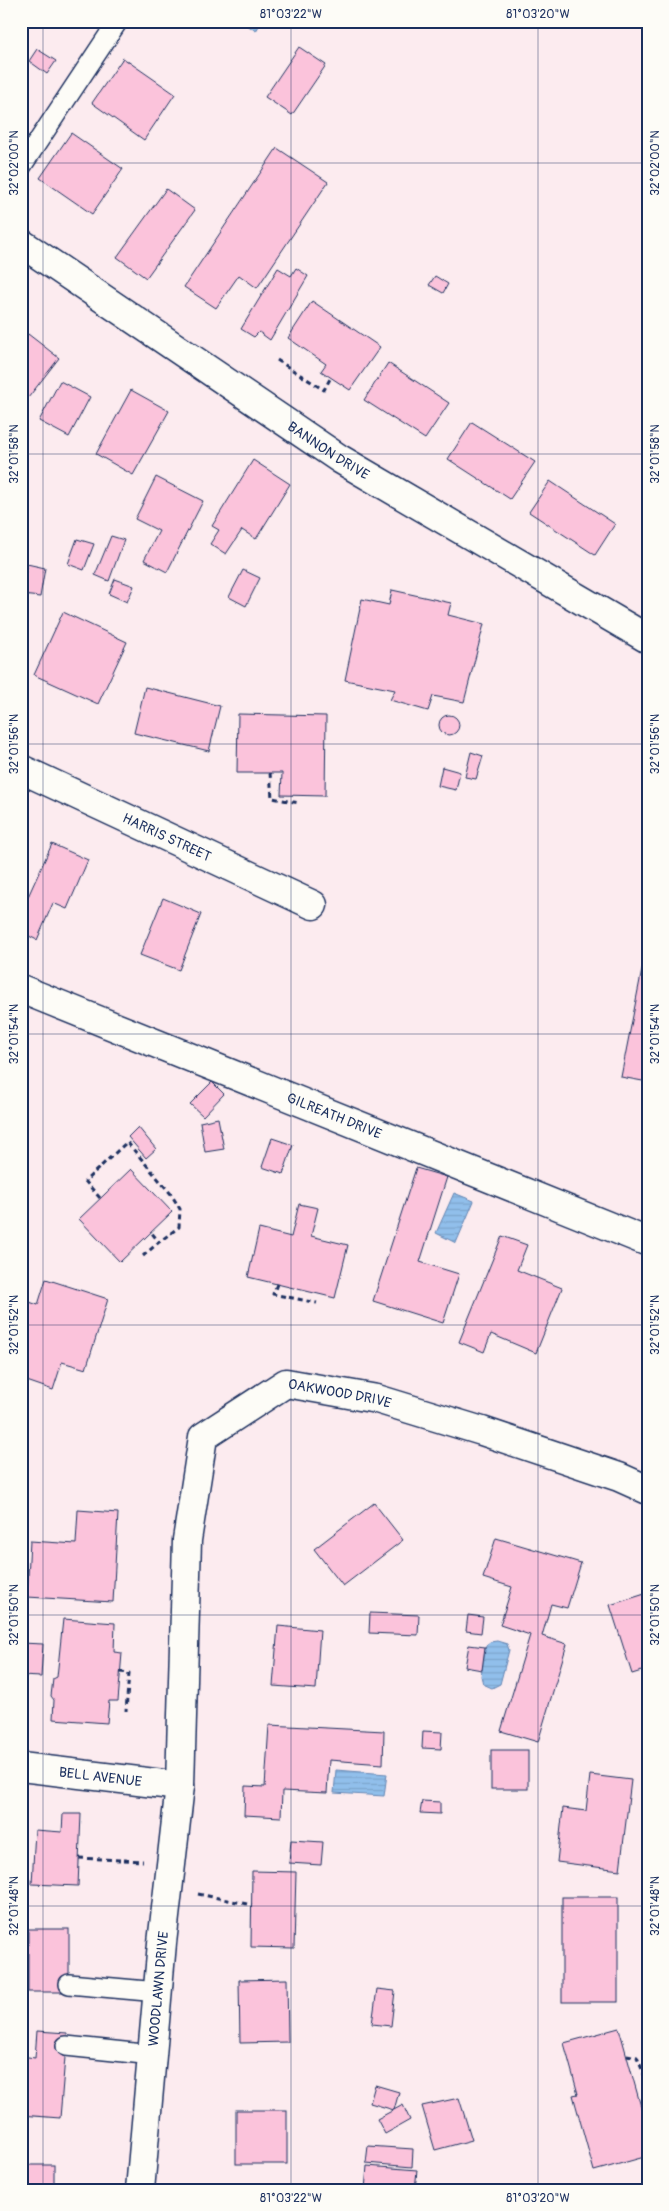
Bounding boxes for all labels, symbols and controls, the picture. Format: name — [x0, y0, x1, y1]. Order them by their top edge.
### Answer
text: 81°03'22"W — [260, 7, 322, 22]
text: 81°03'20"W — [506, 7, 570, 22]
text: 32°02'00"N — [7, 130, 22, 196]
text: 32°02'00"N — [648, 130, 663, 196]
street label: BANNON DRIVE — [285, 418, 373, 483]
text: 32°01'58"N — [7, 424, 22, 484]
text: 32°01'58"N — [648, 424, 663, 484]
text: 32°01'56"N — [7, 714, 22, 774]
text: 32°01'56"N — [648, 714, 663, 774]
street label: HARRIS STREET — [120, 809, 214, 865]
text: 32°01'54"N — [7, 1004, 22, 1064]
text: 32°01'54"N — [648, 1004, 663, 1064]
street label: GILREATH DRIVE — [285, 1089, 384, 1142]
text: 32°01'52"N — [7, 1295, 22, 1355]
text: 32°01'52"N — [648, 1295, 663, 1355]
street label: OAKWOOD DRIVE — [287, 1375, 393, 1411]
text: 32°01'50"N — [7, 1584, 22, 1646]
text: 32°01'50"N — [648, 1584, 663, 1646]
street label: BELL AVENUE — [58, 1763, 143, 1790]
text: 32°01'48"N — [7, 1876, 22, 1936]
text: 32°01'48"N — [648, 1876, 663, 1936]
street label: WOODLAWN DRIVE — [144, 1930, 172, 2047]
text: 81°03'22"W — [260, 2191, 322, 2206]
text: 81°03'20"W — [506, 2191, 570, 2206]

